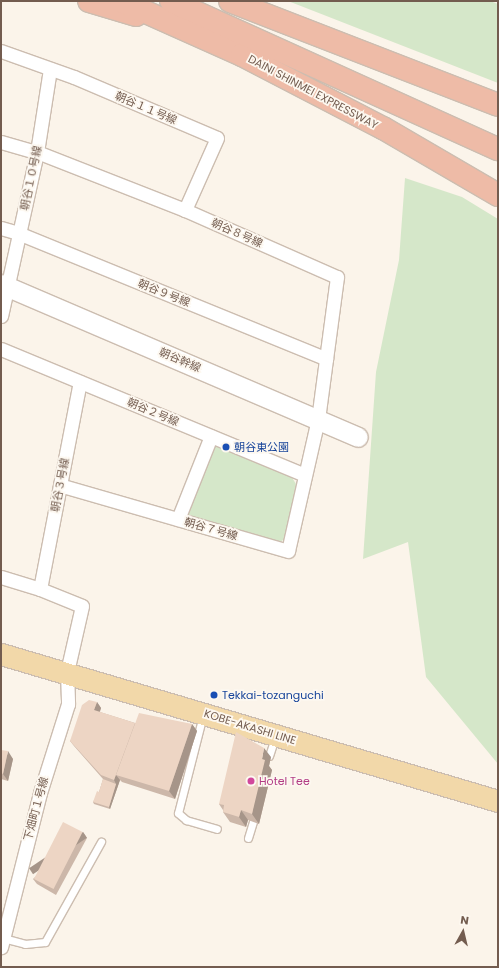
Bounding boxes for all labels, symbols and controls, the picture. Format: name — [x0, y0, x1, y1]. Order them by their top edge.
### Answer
street label: DAINI SHINMEI EXPRESSWAY — [246, 52, 380, 132]
street label: 朝谷１１号線 — [113, 89, 179, 127]
street label: 朝谷１０号線 — [18, 144, 44, 212]
street label: 朝谷８号線 — [209, 216, 265, 250]
street label: 朝谷９号線 — [136, 277, 192, 309]
street label: 朝谷幹線 — [157, 345, 203, 375]
street label: 朝谷２号線 — [125, 395, 181, 429]
place label: 朝谷東公園 — [234, 440, 289, 454]
marker: 朝谷東公園 — [221, 442, 231, 452]
street label: 朝谷３号線 — [48, 457, 72, 513]
street label: 朝谷７号線 — [183, 515, 239, 543]
place label: Tekkai-tozanguchi — [222, 688, 324, 702]
marker: Tekkai-tozanguchi — [209, 690, 219, 700]
street label: KOBE-AKASHI LINE — [202, 707, 298, 747]
place label: Hotel Tee — [259, 774, 310, 788]
street label: 下畑町１号線 — [21, 775, 51, 843]
marker: Hotel Tee — [246, 776, 256, 786]
north arrow — [443, 912, 483, 952]
text: N — [459, 912, 470, 929]

